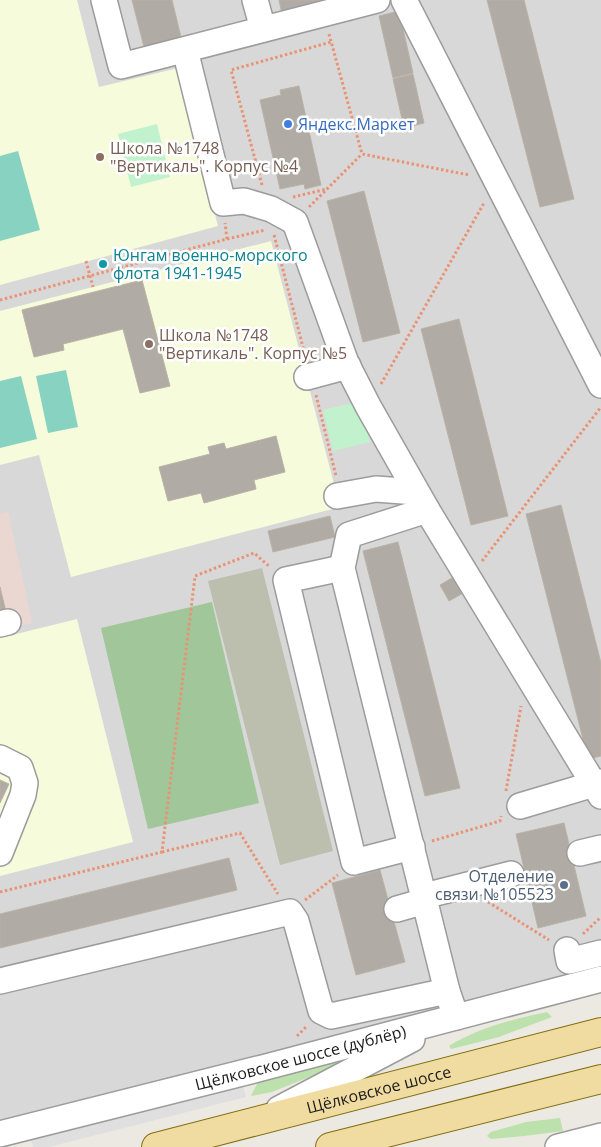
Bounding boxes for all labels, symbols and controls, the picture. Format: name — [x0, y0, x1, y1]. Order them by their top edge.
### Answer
place label: Яндекс.Маркет — [298, 113, 415, 135]
marker: Яндекс.Маркет — [282, 118, 294, 130]
place label: Школа №1748 "Вертикаль". Корпус №4 — [110, 137, 298, 177]
marker: Школа №1748 "Вертикаль". Корпус №4 — [94, 151, 106, 163]
place label: Юнгам военно-морского флота 1941-1945 — [113, 244, 308, 284]
marker: Юнгам военно-морского флота 1941-1945 — [97, 258, 109, 270]
place label: Школа №1748 "Вертикаль". Корпус №5 — [159, 324, 347, 364]
marker: Школа №1748 "Вертикаль". Корпус №5 — [143, 338, 155, 350]
place label: Отделение связи №105523 — [435, 865, 554, 905]
marker: Отделение связи №105523 — [558, 879, 570, 891]
street label: Щёлковское шоссе (дублёр) — [194, 1020, 408, 1094]
street label: Щёлковское шоссе — [305, 1060, 453, 1118]

